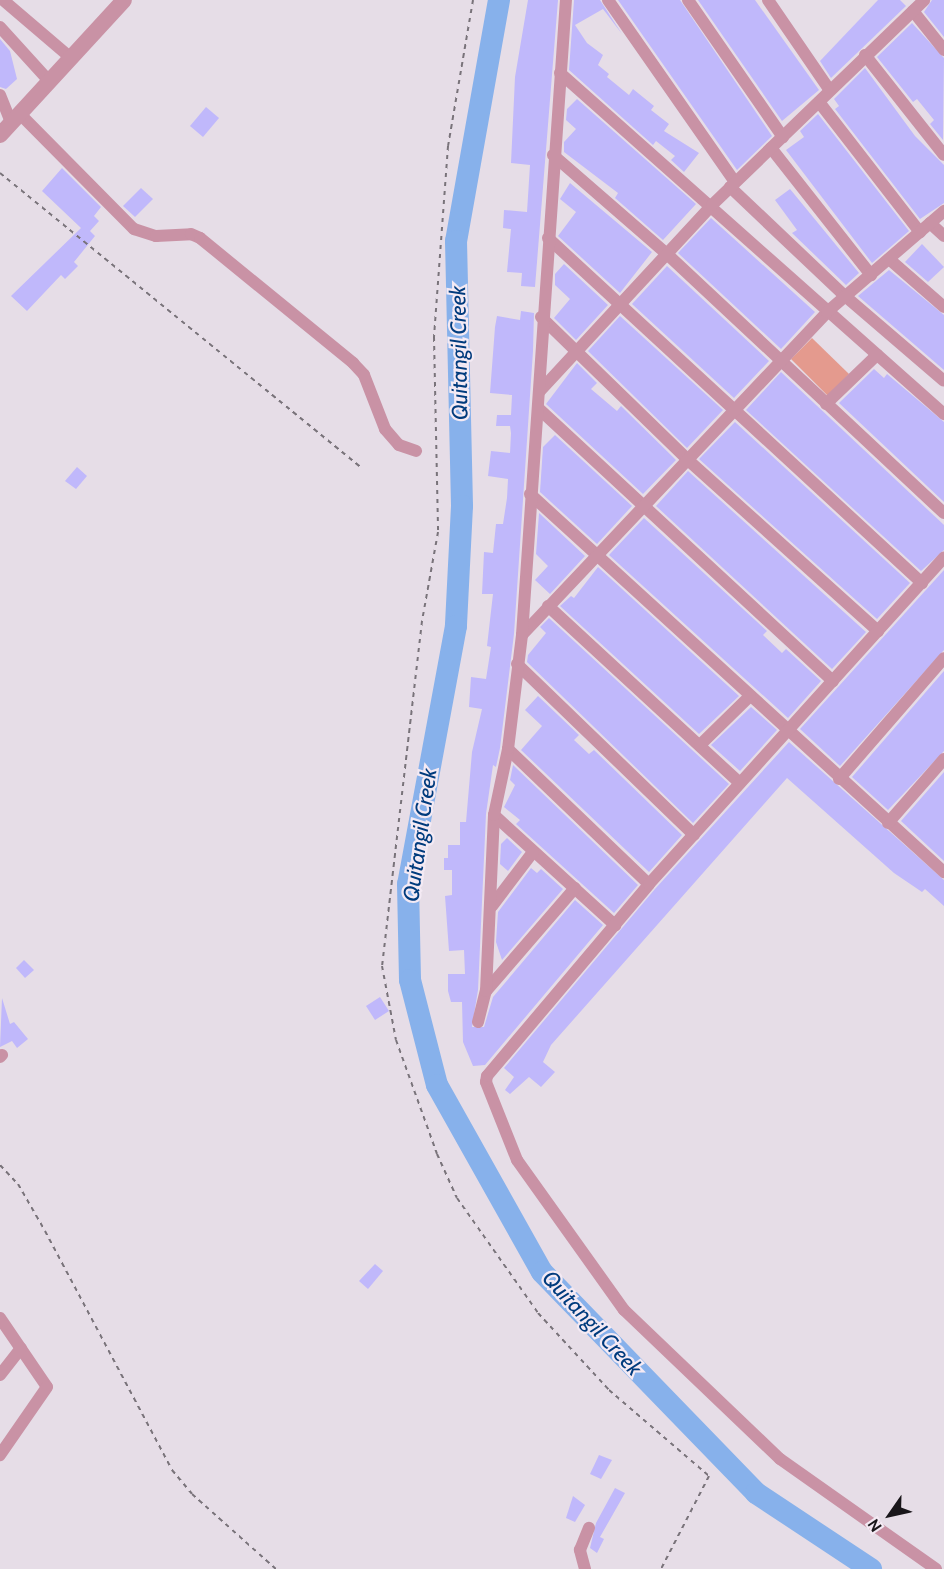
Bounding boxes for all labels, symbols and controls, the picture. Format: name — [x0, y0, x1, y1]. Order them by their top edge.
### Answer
water label: Quitangil Creek — [445, 286, 473, 420]
water label: Quitangil Creek — [398, 767, 442, 903]
water label: Quitangil Creek — [537, 1265, 647, 1381]
north arrow — [860, 1485, 920, 1545]
text: N — [864, 1515, 886, 1535]

